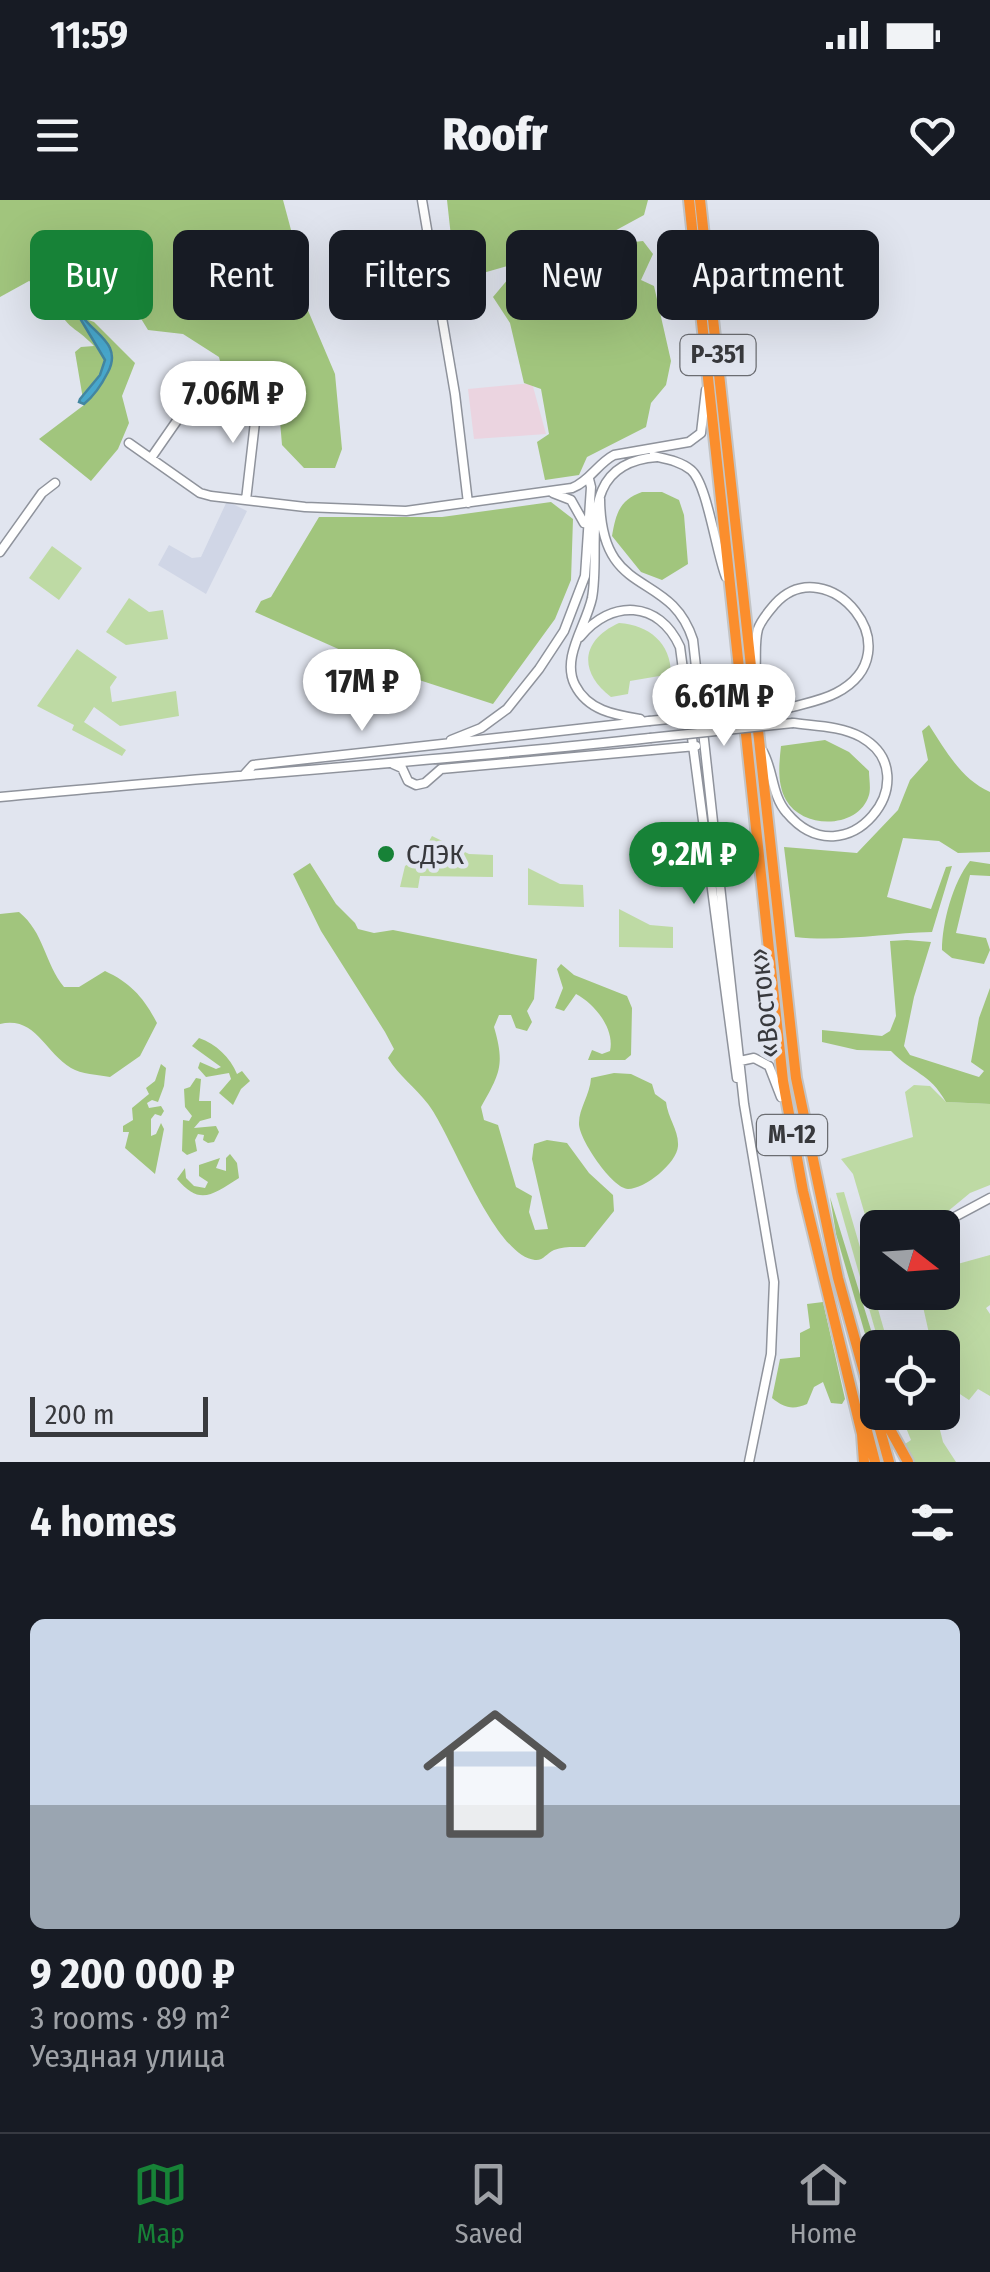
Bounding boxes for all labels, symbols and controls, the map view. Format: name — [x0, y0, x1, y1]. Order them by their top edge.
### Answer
text: 11:59 — [50, 12, 128, 58]
icon: menu — [30, 108, 85, 163]
text: Roofr — [443, 108, 547, 162]
icon: heart — [905, 108, 960, 163]
chip: Buy — [30, 230, 153, 320]
chip: Rent — [173, 230, 309, 320]
chip: Filters — [329, 230, 486, 320]
chip: New — [506, 230, 637, 320]
chip: Apartment — [657, 230, 879, 320]
road number: Р-351 — [680, 335, 756, 375]
pin: 7.06M ₽ — [141, 361, 325, 446]
text: 7.06M ₽ — [182, 374, 284, 412]
pin: 17M ₽ — [292, 649, 432, 734]
text: 17M ₽ — [325, 662, 399, 700]
pin: 6.61M ₽ — [632, 664, 816, 749]
text: 6.61M ₽ — [674, 677, 774, 715]
pin: 9.2M ₽ — [613, 822, 775, 907]
text: 9.2M ₽ — [651, 835, 737, 873]
place label: СДЭК — [406, 838, 464, 871]
marker: СДЭК — [375, 843, 397, 865]
street label: «Восток» — [742, 946, 786, 1060]
road number: М-12 — [757, 1115, 827, 1155]
north arrow — [860, 1210, 960, 1310]
map controls — [860, 1210, 960, 1430]
button: locate — [860, 1330, 960, 1430]
scale bar — [30, 1392, 208, 1436]
text: 200 m — [45, 1398, 115, 1431]
icon: filters — [905, 1495, 960, 1550]
text: 4 homes — [30, 1497, 177, 1547]
icon: home — [405, 1684, 585, 1864]
text: 9 200 000 ₽ — [30, 1949, 235, 1999]
text: 3 rooms · 89 m² — [30, 1999, 231, 2037]
text: Уездная улица — [30, 2037, 226, 2075]
tab: Map — [133, 2157, 188, 2250]
tab: Saved — [455, 2157, 523, 2250]
tab: Home — [790, 2157, 857, 2250]

